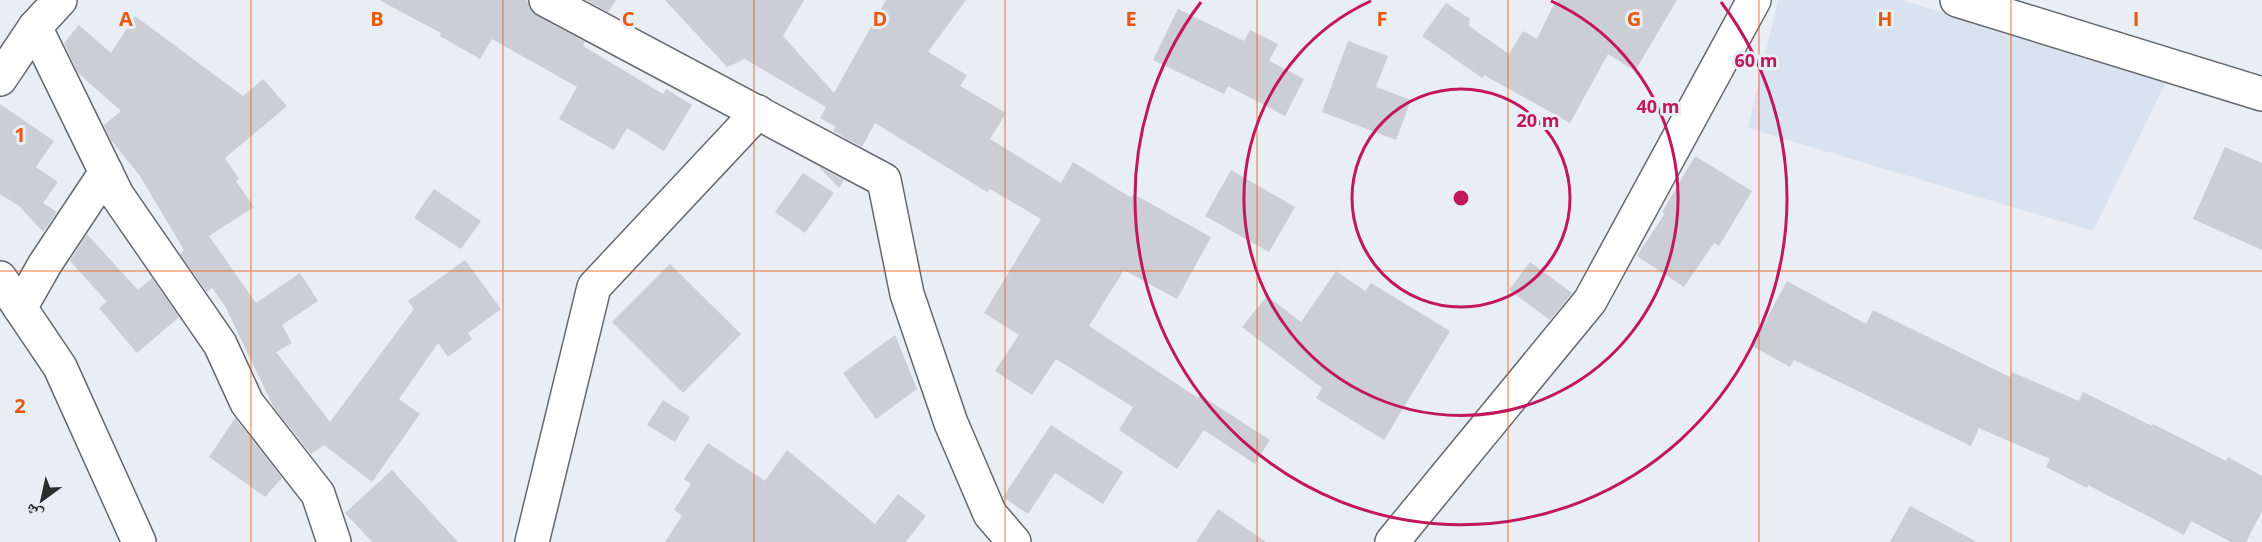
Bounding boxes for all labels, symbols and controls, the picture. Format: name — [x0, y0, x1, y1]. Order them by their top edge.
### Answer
text: A — [119, 5, 133, 32]
text: B — [370, 5, 384, 32]
text: C — [622, 5, 635, 32]
text: D — [873, 5, 887, 32]
text: E — [1125, 5, 1137, 32]
text: F — [1377, 5, 1387, 32]
text: G — [1627, 5, 1641, 32]
text: H — [1877, 5, 1893, 32]
text: I — [2133, 5, 2139, 32]
text: 60 m — [1735, 48, 1777, 72]
text: 40 m — [1637, 94, 1679, 118]
text: 20 m — [1517, 108, 1559, 132]
text: 1 — [14, 121, 26, 148]
centre of rings — [1451, 188, 1471, 208]
text: 2 — [14, 392, 26, 419]
north arrow — [12, 470, 72, 530]
text: ش — [21, 499, 47, 526]

